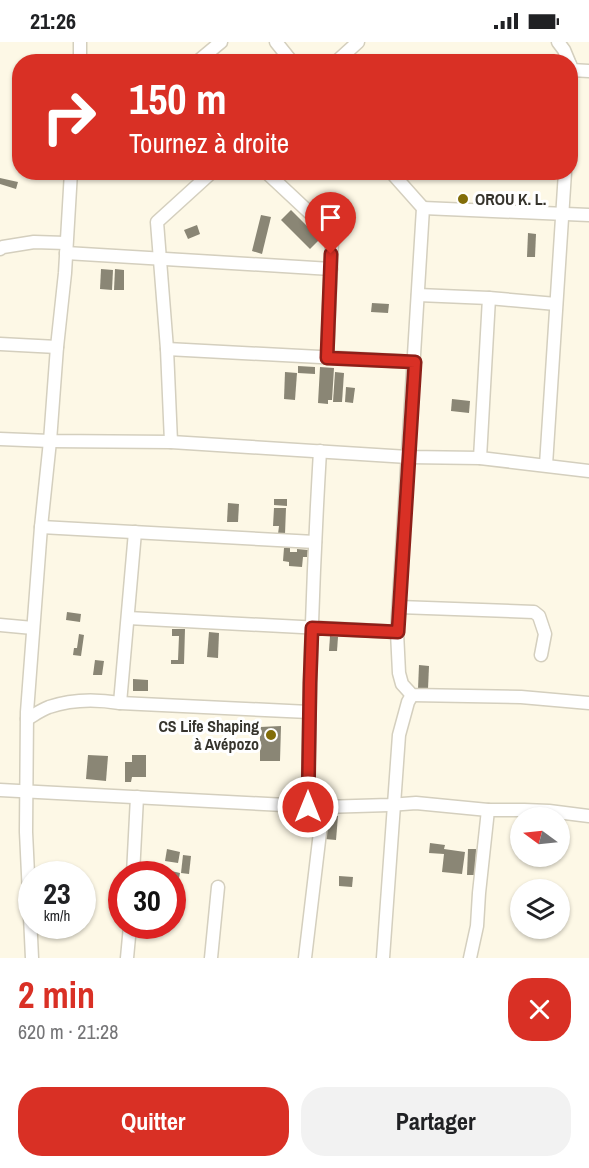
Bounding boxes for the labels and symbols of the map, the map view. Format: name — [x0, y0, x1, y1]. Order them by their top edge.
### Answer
place label: OROU K. L. — [475, 188, 546, 210]
pin — [305, 192, 356, 254]
marker: OROU K. L. — [456, 192, 470, 206]
place label: CS Life Shaping à Avépozo — [158, 715, 259, 755]
marker: CS Life Shaping à Avépozo — [264, 728, 278, 742]
position arrow — [276, 775, 340, 839]
north arrow — [510, 807, 570, 867]
speed limit sign: 30 — [108, 861, 186, 939]

